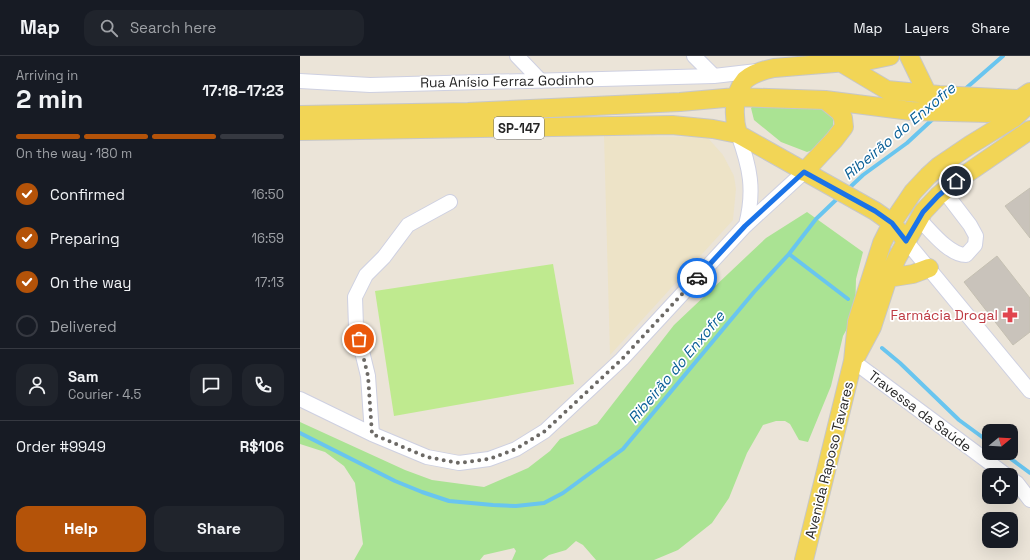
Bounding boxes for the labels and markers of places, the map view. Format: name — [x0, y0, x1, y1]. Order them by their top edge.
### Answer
pin — [939, 164, 973, 198]
place label: Farmácia Drogal — [890, 306, 998, 324]
pharmacy icon: Farmácia Drogal — [1001, 306, 1019, 324]
pin — [342, 322, 376, 356]

